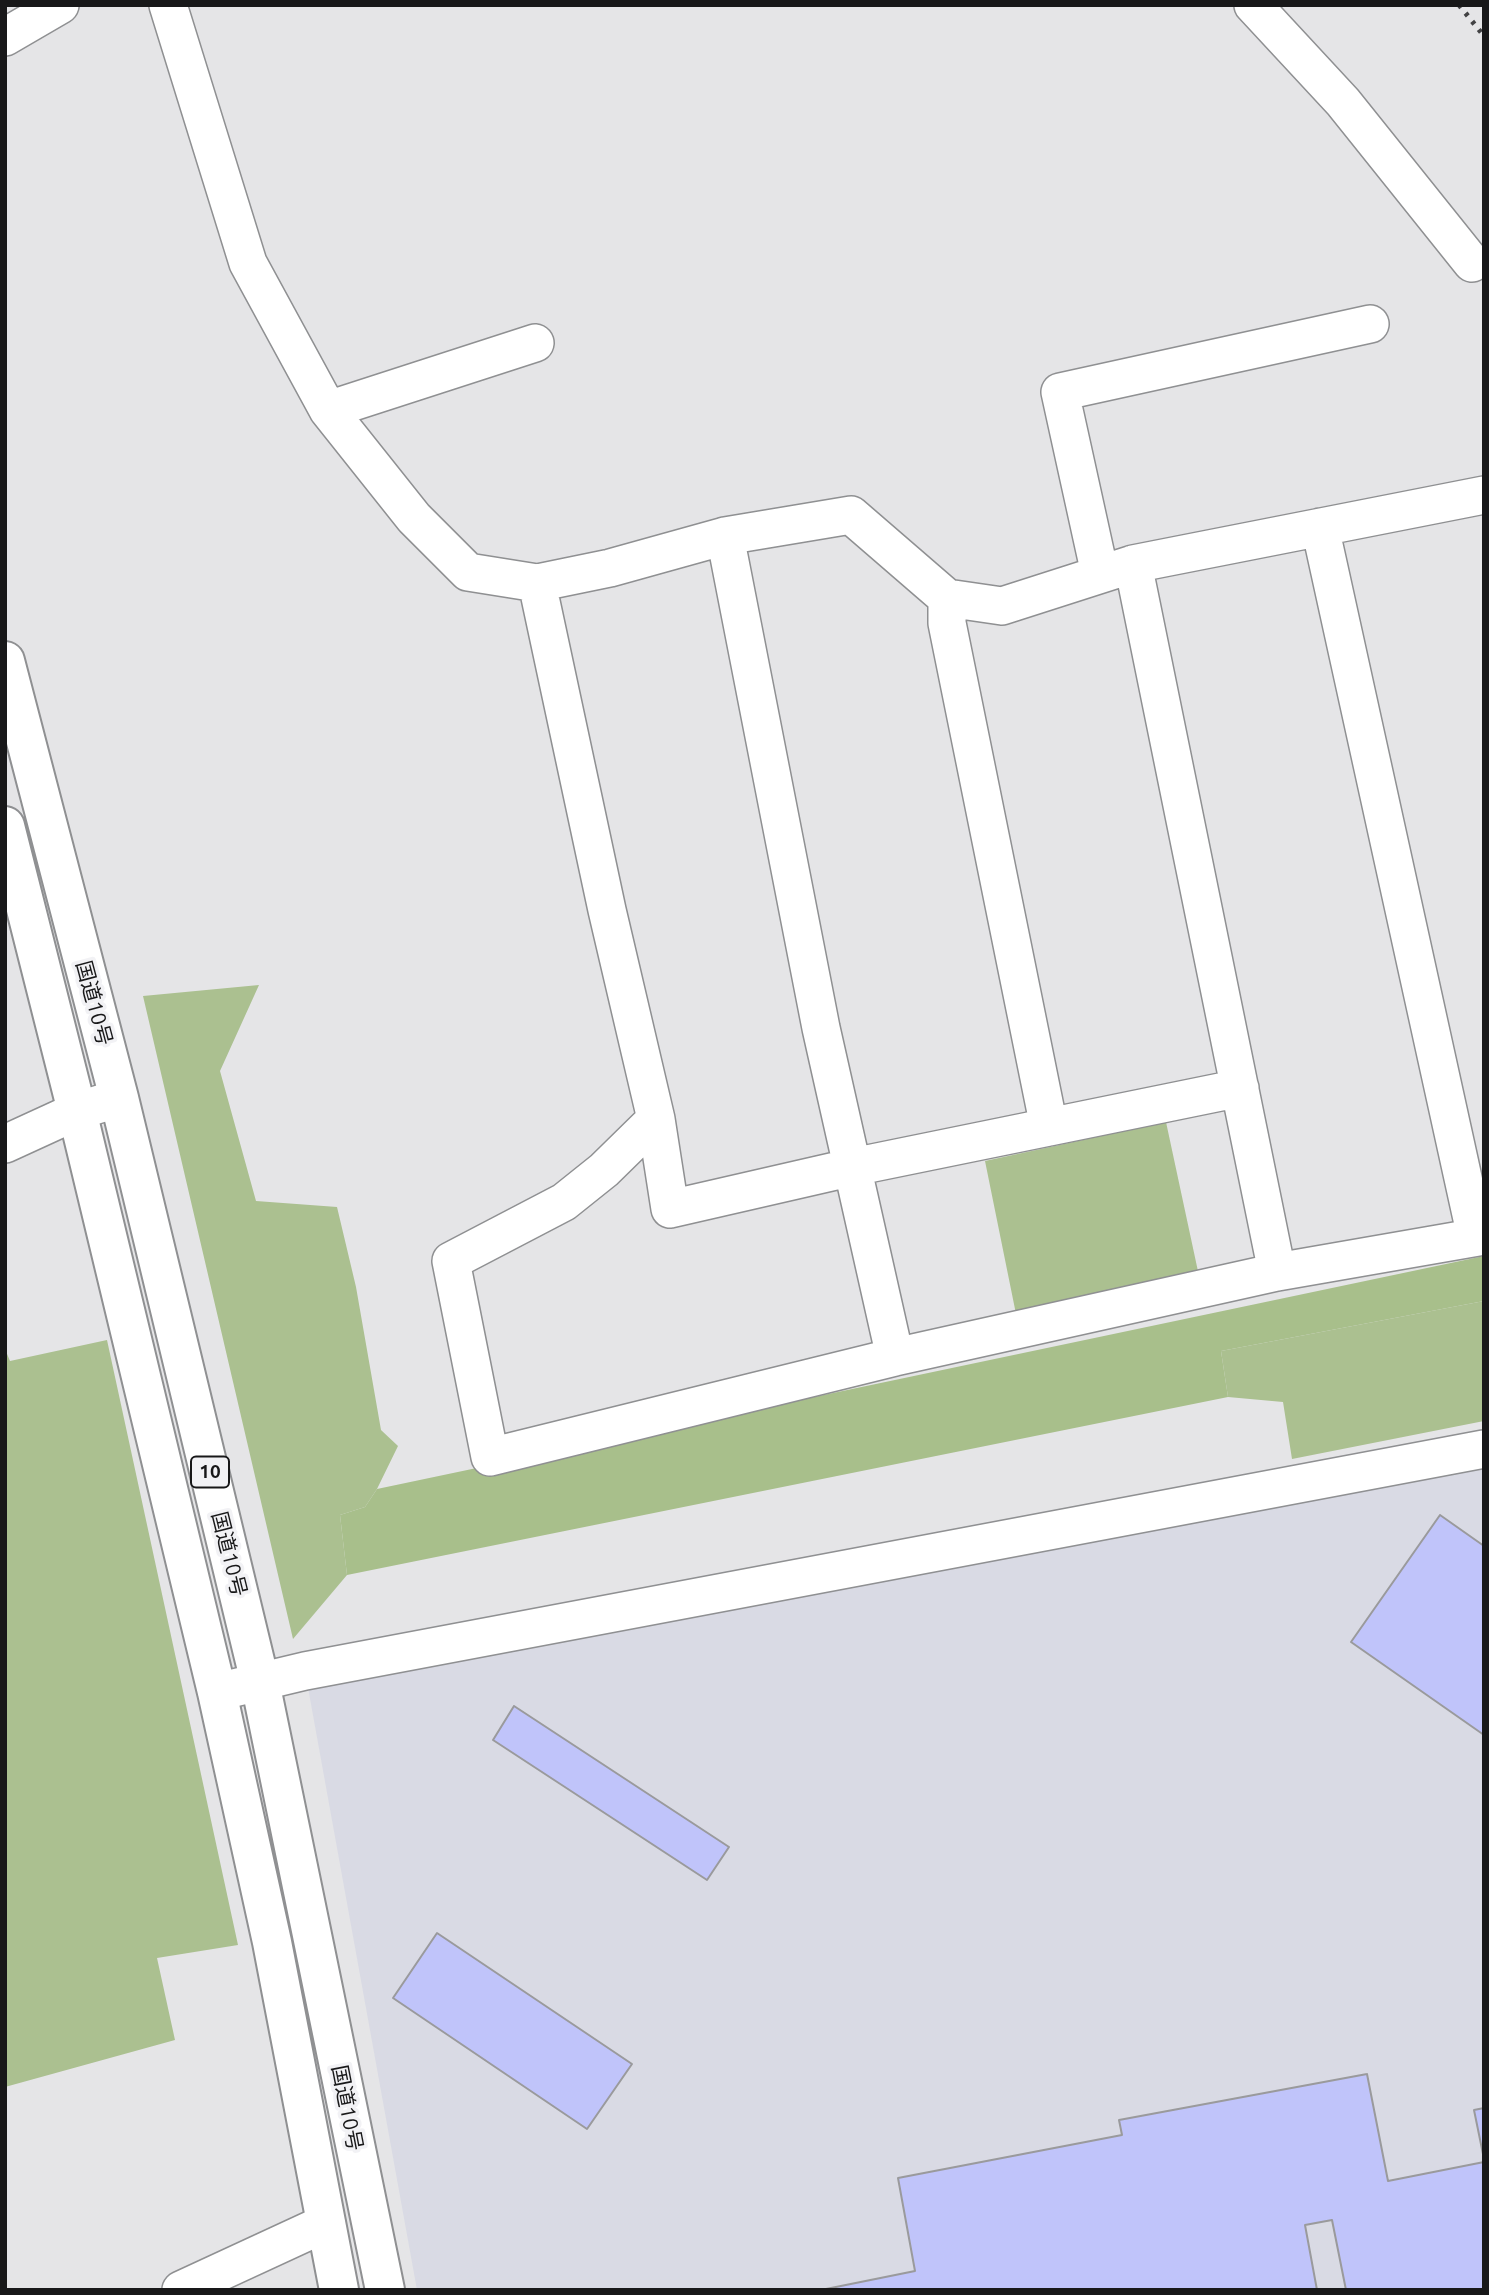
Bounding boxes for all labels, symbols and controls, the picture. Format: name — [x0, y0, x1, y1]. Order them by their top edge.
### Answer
street label: 国道10号 — [71, 958, 117, 1048]
road number: 10 — [191, 1456, 229, 1488]
street label: 国道10号 — [206, 1509, 252, 1599]
street label: 国道10号 — [326, 2063, 368, 2153]

